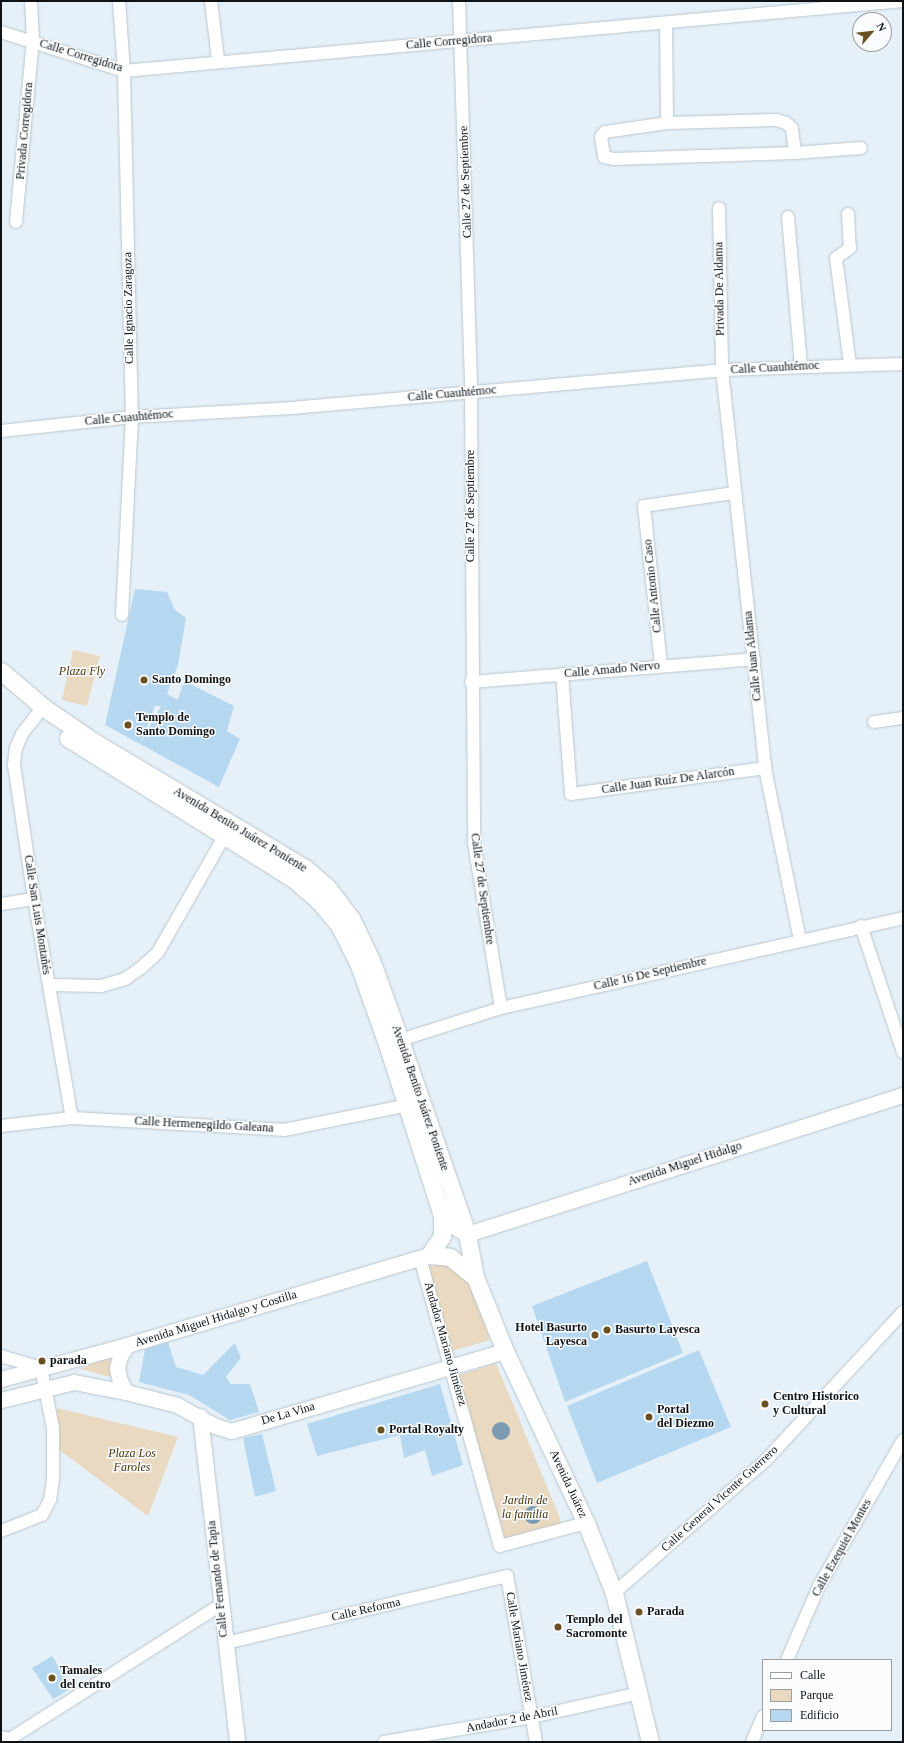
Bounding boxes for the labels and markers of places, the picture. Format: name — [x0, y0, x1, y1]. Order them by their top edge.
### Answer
place label: Santo Domingo — [152, 673, 231, 687]
marker: Santo Domingo — [139, 675, 149, 685]
place label: Templo de Santo Domingo — [136, 711, 215, 739]
marker: Templo de Santo Domingo — [123, 720, 133, 730]
place label: Hotel Basurto Layesca — [515, 1321, 587, 1349]
place label: Basurto Layesca — [615, 1323, 700, 1337]
marker: Basurto Layesca — [602, 1325, 612, 1335]
marker: Hotel Basurto Layesca — [590, 1330, 600, 1340]
place label: parada — [50, 1354, 87, 1368]
marker: parada — [37, 1356, 47, 1366]
place label: Centro Historico y Cultural — [773, 1390, 859, 1418]
marker: Centro Historico y Cultural — [760, 1399, 770, 1409]
place label: Portal del Diezmo — [657, 1403, 714, 1431]
marker: Portal del Diezmo — [644, 1412, 654, 1422]
place label: Portal Royalty — [389, 1423, 464, 1437]
marker: Portal Royalty — [376, 1425, 386, 1435]
place label: Parada — [647, 1605, 684, 1619]
marker: Parada — [634, 1607, 644, 1617]
place label: Templo del Sacromonte — [566, 1613, 627, 1641]
marker: Templo del Sacromonte — [553, 1622, 563, 1632]
place label: Tamales del centro — [60, 1664, 111, 1692]
marker: Tamales del centro — [47, 1673, 57, 1683]

